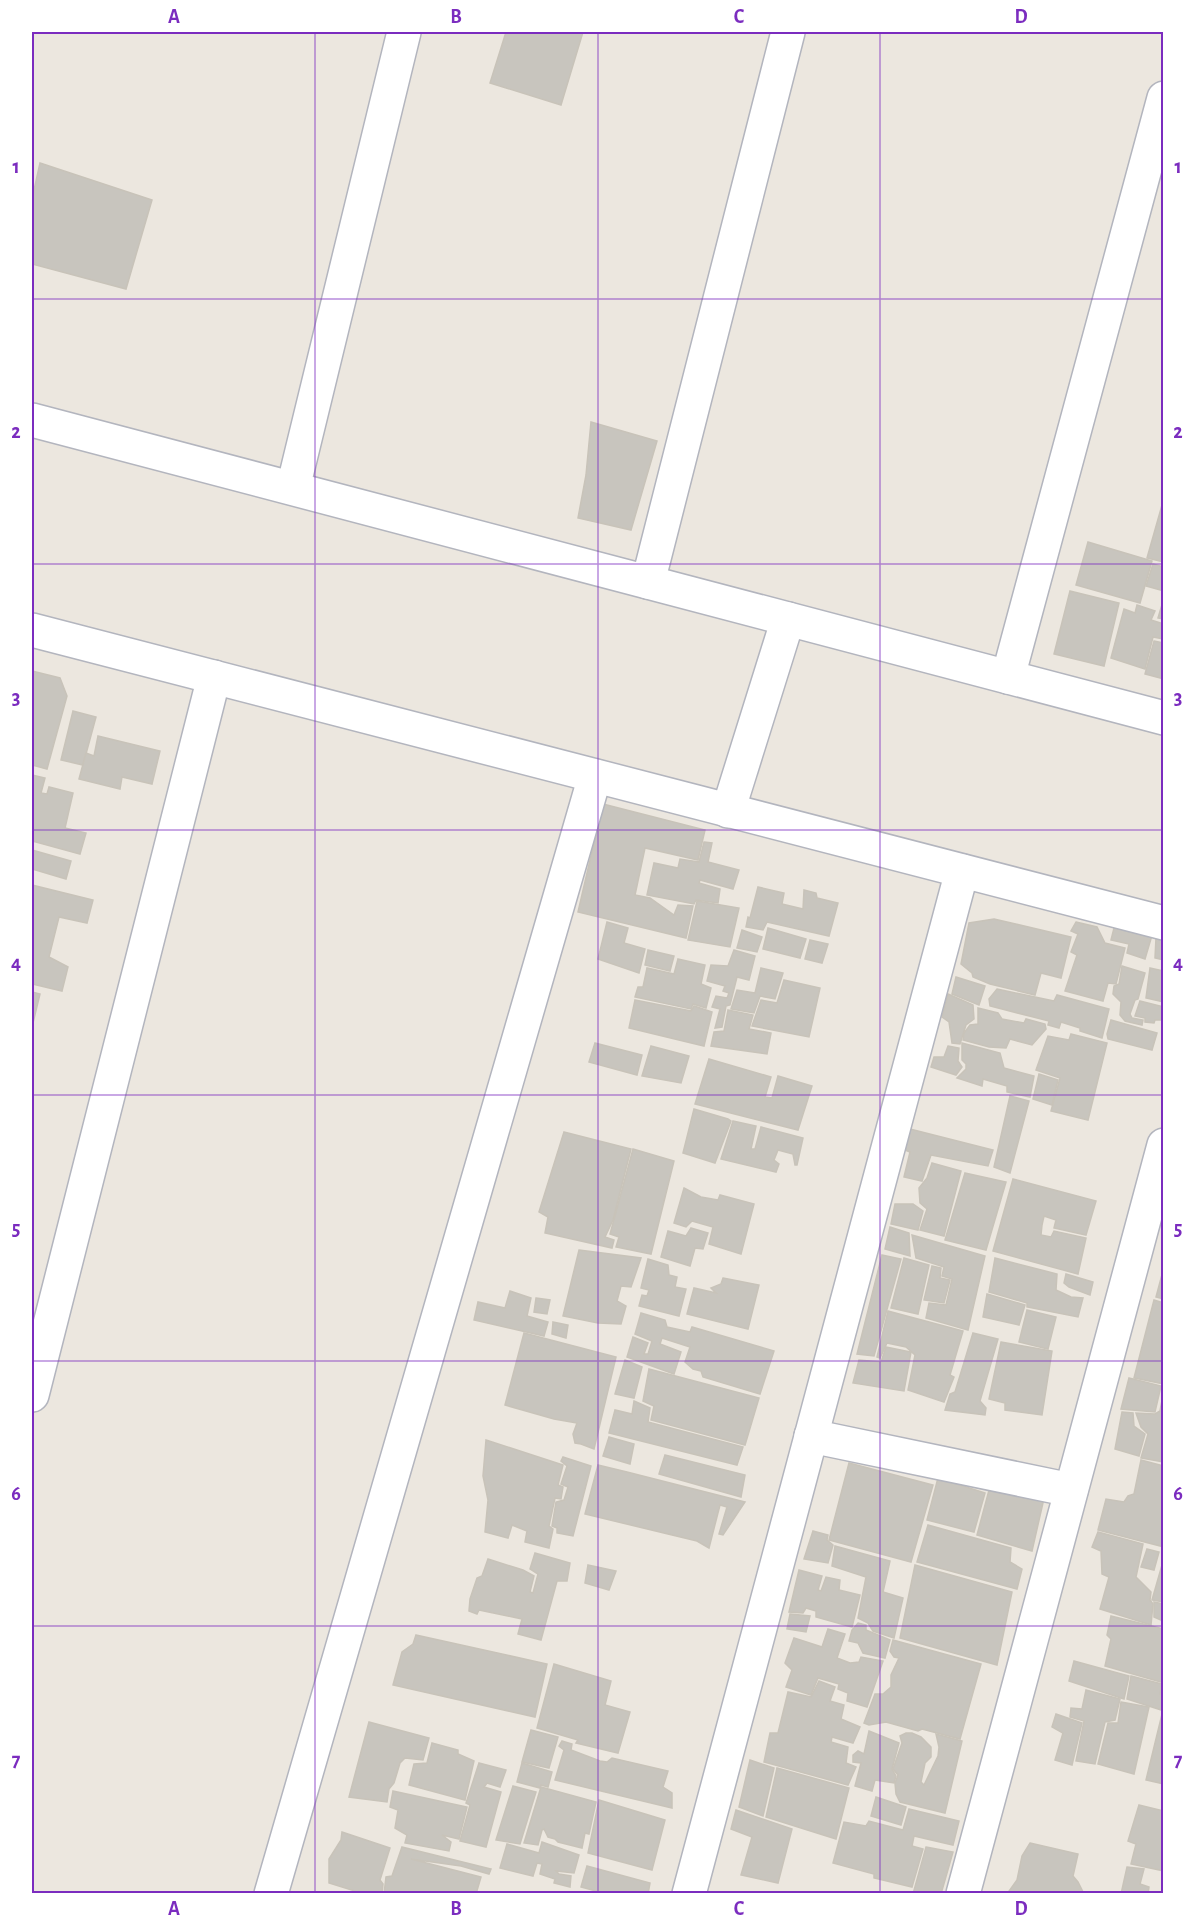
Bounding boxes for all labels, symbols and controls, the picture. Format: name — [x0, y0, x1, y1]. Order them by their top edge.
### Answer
text: A — [168, 7, 180, 27]
text: B — [450, 7, 462, 27]
text: C — [734, 7, 745, 27]
text: D — [1014, 7, 1028, 27]
text: 1 — [12, 157, 20, 177]
text: 1 — [1174, 157, 1182, 177]
text: 2 — [11, 422, 21, 442]
text: 2 — [1173, 422, 1183, 442]
text: 3 — [12, 688, 20, 708]
text: 3 — [1174, 688, 1182, 708]
text: 4 — [11, 953, 21, 973]
text: 4 — [1173, 953, 1183, 973]
text: 5 — [12, 1219, 20, 1239]
text: 5 — [1174, 1219, 1182, 1239]
text: 6 — [11, 1484, 21, 1504]
text: 6 — [1173, 1484, 1183, 1504]
text: 7 — [12, 1750, 21, 1770]
text: 7 — [1174, 1750, 1183, 1770]
text: A — [168, 1899, 180, 1919]
text: B — [450, 1899, 462, 1919]
text: C — [734, 1899, 745, 1919]
text: D — [1014, 1899, 1028, 1919]

